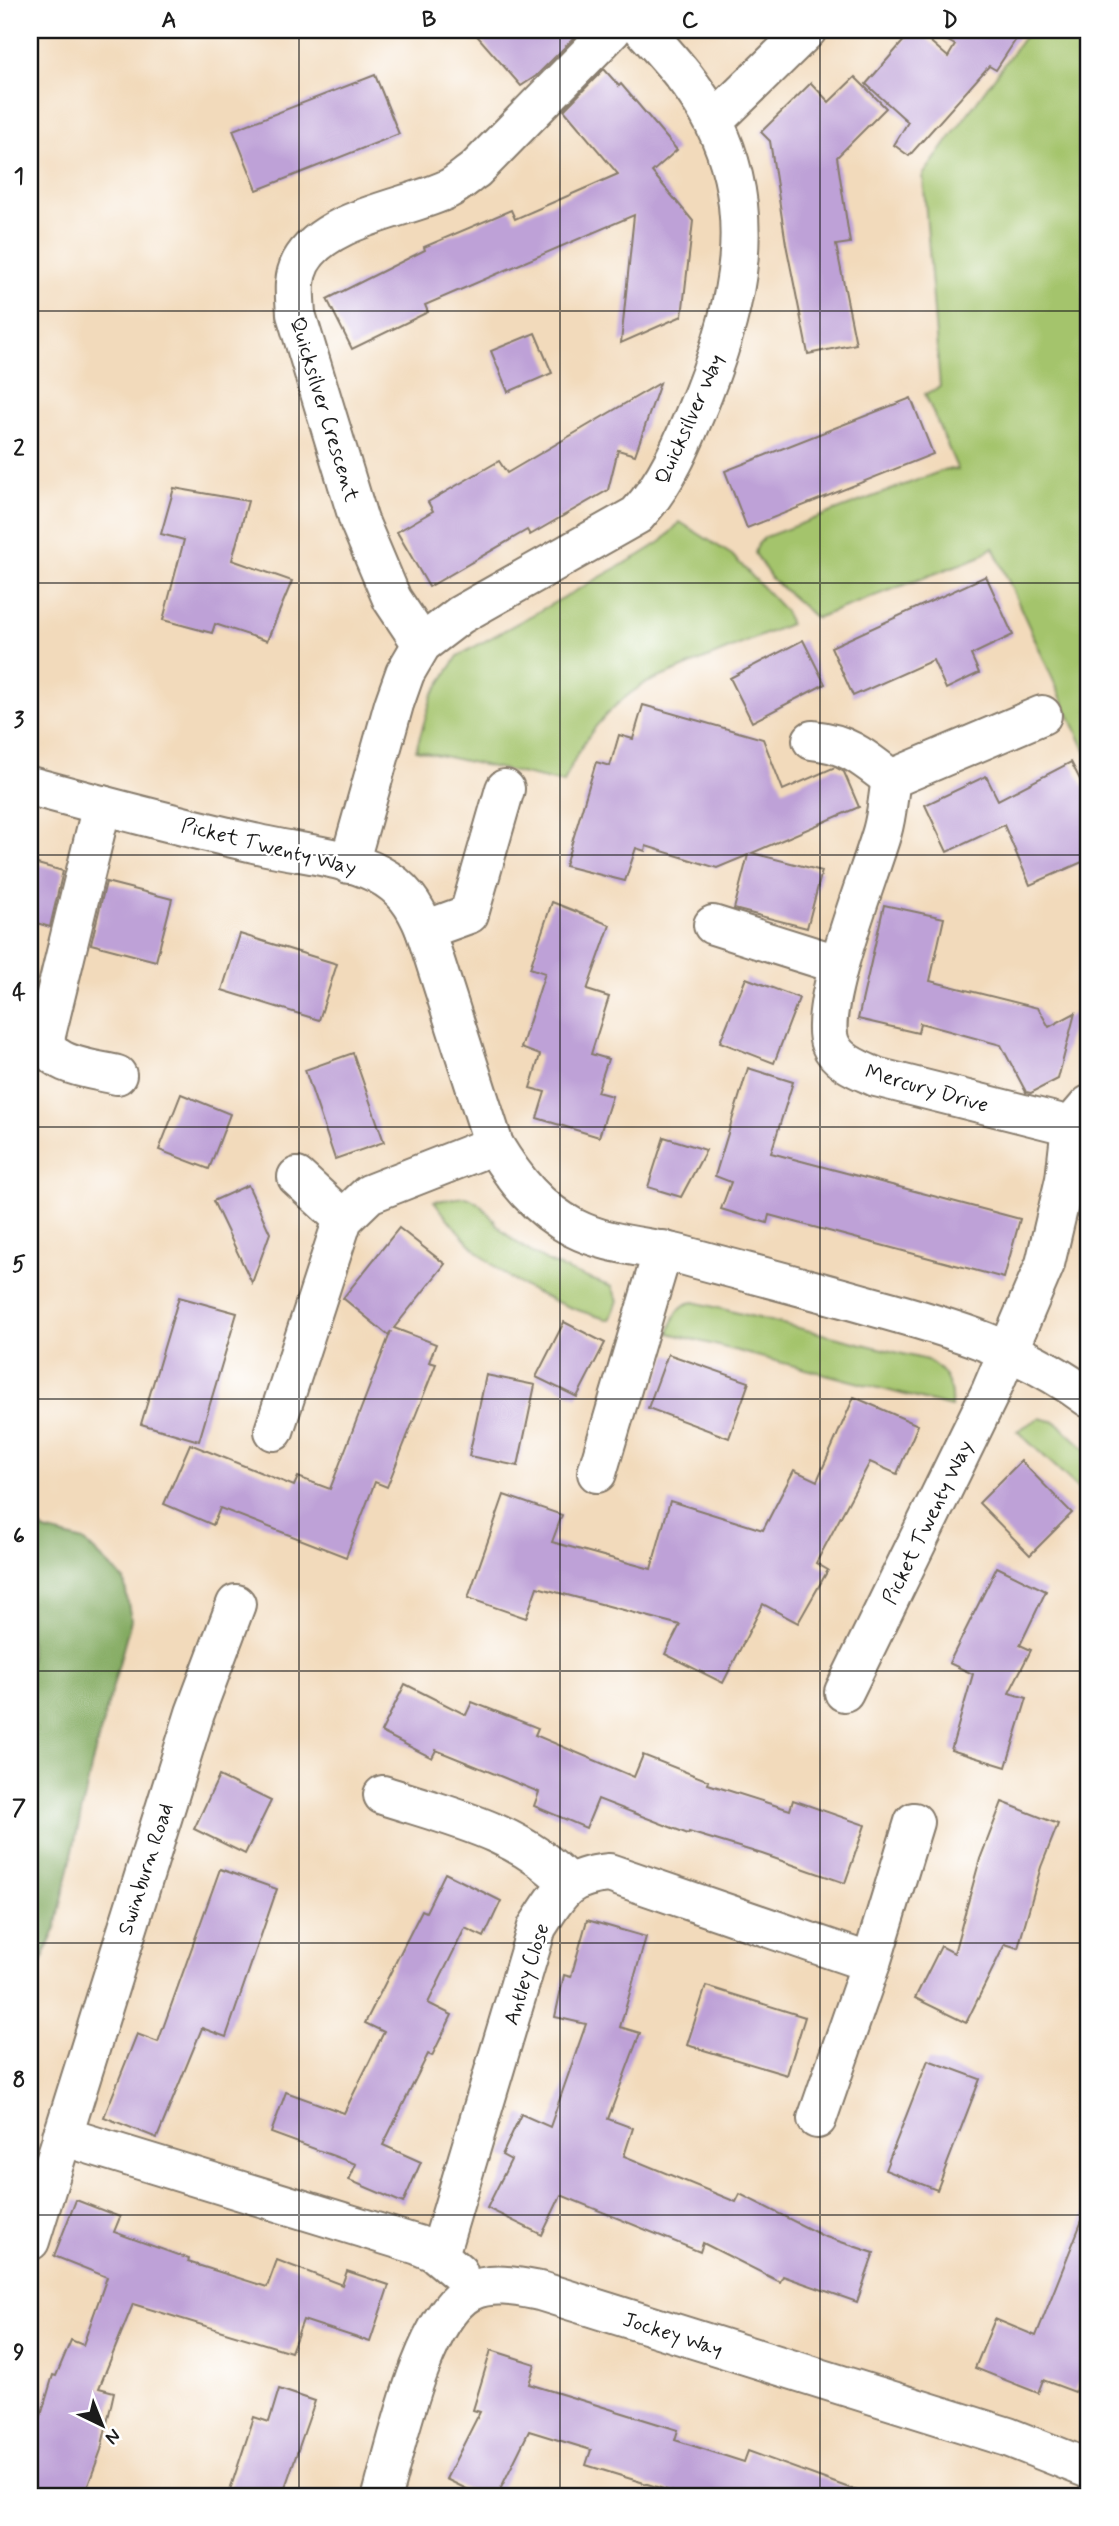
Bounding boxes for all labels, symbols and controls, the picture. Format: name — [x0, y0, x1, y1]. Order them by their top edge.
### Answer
text: A — [161, 6, 177, 36]
text: B — [422, 6, 437, 36]
text: C — [682, 6, 699, 36]
text: D — [942, 6, 958, 36]
text: 1 — [14, 162, 24, 192]
street label: Quicksilver Crescent — [283, 314, 366, 506]
street label: Quicksilver Way — [649, 350, 731, 489]
text: 2 — [13, 434, 25, 464]
text: 3 — [14, 706, 25, 736]
street label: Picket Twenty Way — [178, 812, 359, 882]
text: 4 — [12, 978, 26, 1008]
street label: Mercury Drive — [862, 1058, 992, 1120]
text: 5 — [12, 1250, 26, 1280]
street label: Picket Twenty Way — [876, 1436, 980, 1609]
text: 6 — [13, 1522, 25, 1552]
text: 7 — [12, 1794, 26, 1824]
street label: Swinburn Road — [111, 1800, 180, 1939]
street label: Antley Close — [497, 1920, 557, 2029]
text: 8 — [13, 2066, 25, 2096]
street label: Jockey Way — [619, 2306, 726, 2364]
text: 9 — [13, 2338, 25, 2368]
north arrow — [66, 2390, 136, 2460]
text: N — [99, 2423, 126, 2450]

